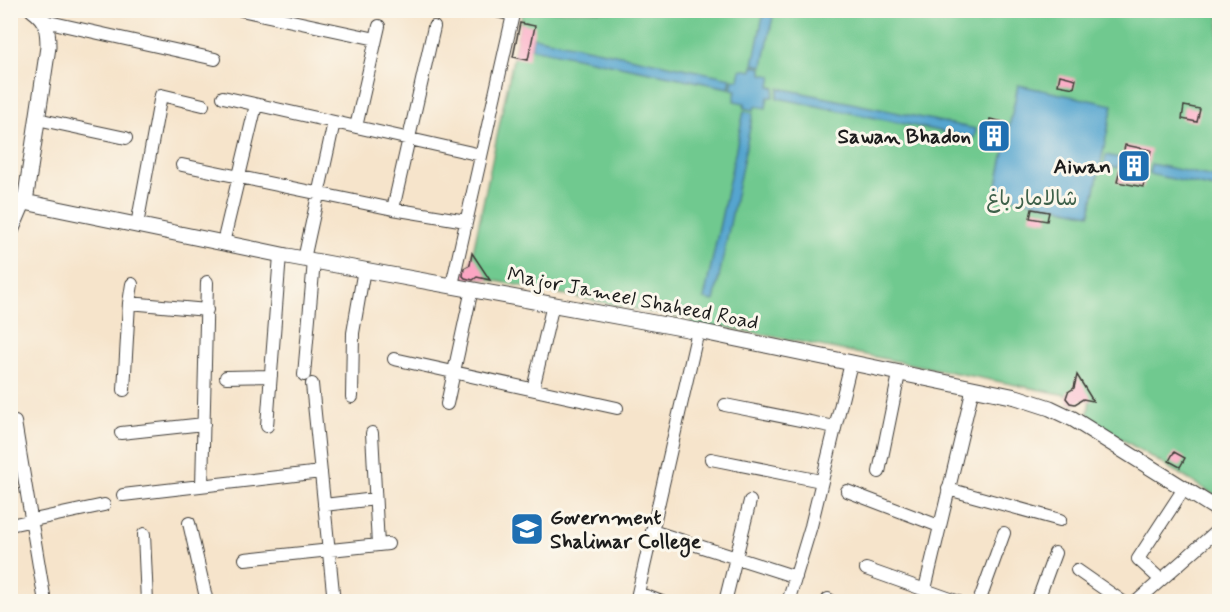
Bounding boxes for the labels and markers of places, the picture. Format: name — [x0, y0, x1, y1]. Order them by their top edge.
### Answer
building icon: Sawan Bhadon — [976, 118, 1012, 154]
place label: Sawan Bhadon — [837, 123, 971, 151]
building icon: Aiwan — [1116, 148, 1152, 184]
place label: Aiwan — [1054, 153, 1111, 181]
place label: Government Shalimar College — [550, 504, 702, 558]
school or university icon: Government Shalimar College — [509, 511, 545, 547]

